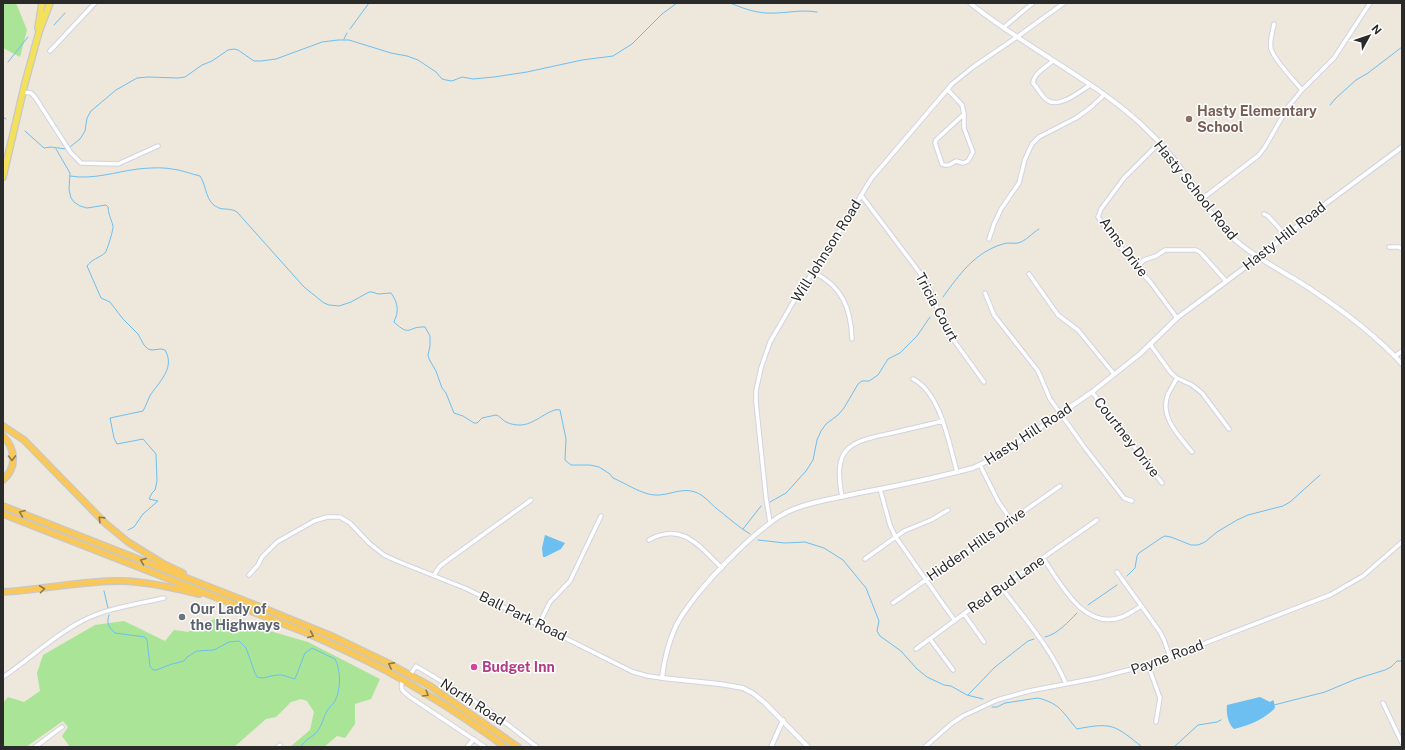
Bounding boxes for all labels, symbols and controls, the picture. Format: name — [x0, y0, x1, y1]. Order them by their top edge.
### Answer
north arrow — [1349, 16, 1389, 56]
text: N — [1369, 22, 1384, 37]
place label: Hasty Elementary School — [1197, 103, 1317, 135]
marker: Hasty Elementary School — [1184, 114, 1194, 124]
street label: Hasty School Road — [1151, 137, 1241, 243]
street label: Will Johnson Road — [788, 197, 864, 305]
street label: Hasty Hill Road — [1239, 199, 1329, 273]
street label: Anns Drive — [1097, 214, 1151, 280]
street label: Tricia Court — [912, 270, 962, 344]
street label: Courtney Drive — [1091, 394, 1163, 480]
street label: Hasty Hill Road — [981, 400, 1075, 468]
one-way arrow — [8, 455, 17, 461]
street label: Hidden Hills Drive — [924, 504, 1028, 584]
one-way arrow — [18, 510, 25, 518]
one-way arrow — [98, 516, 106, 524]
street label: Red Bud Lane — [965, 552, 1047, 616]
one-way arrow — [139, 557, 146, 565]
one-way arrow — [39, 584, 45, 593]
street label: Ball Park Road — [477, 588, 569, 644]
place label: Our Lady of the Highways — [190, 601, 280, 633]
marker: Our Lady of the Highways — [177, 612, 187, 622]
one-way arrow — [306, 630, 314, 638]
street label: Payne Road — [1128, 636, 1206, 678]
place label: Budget Inn — [482, 659, 555, 675]
one-way arrow — [388, 662, 396, 670]
marker: Budget Inn — [469, 662, 479, 672]
street label: North Road — [438, 675, 508, 729]
one-way arrow — [422, 689, 429, 696]

